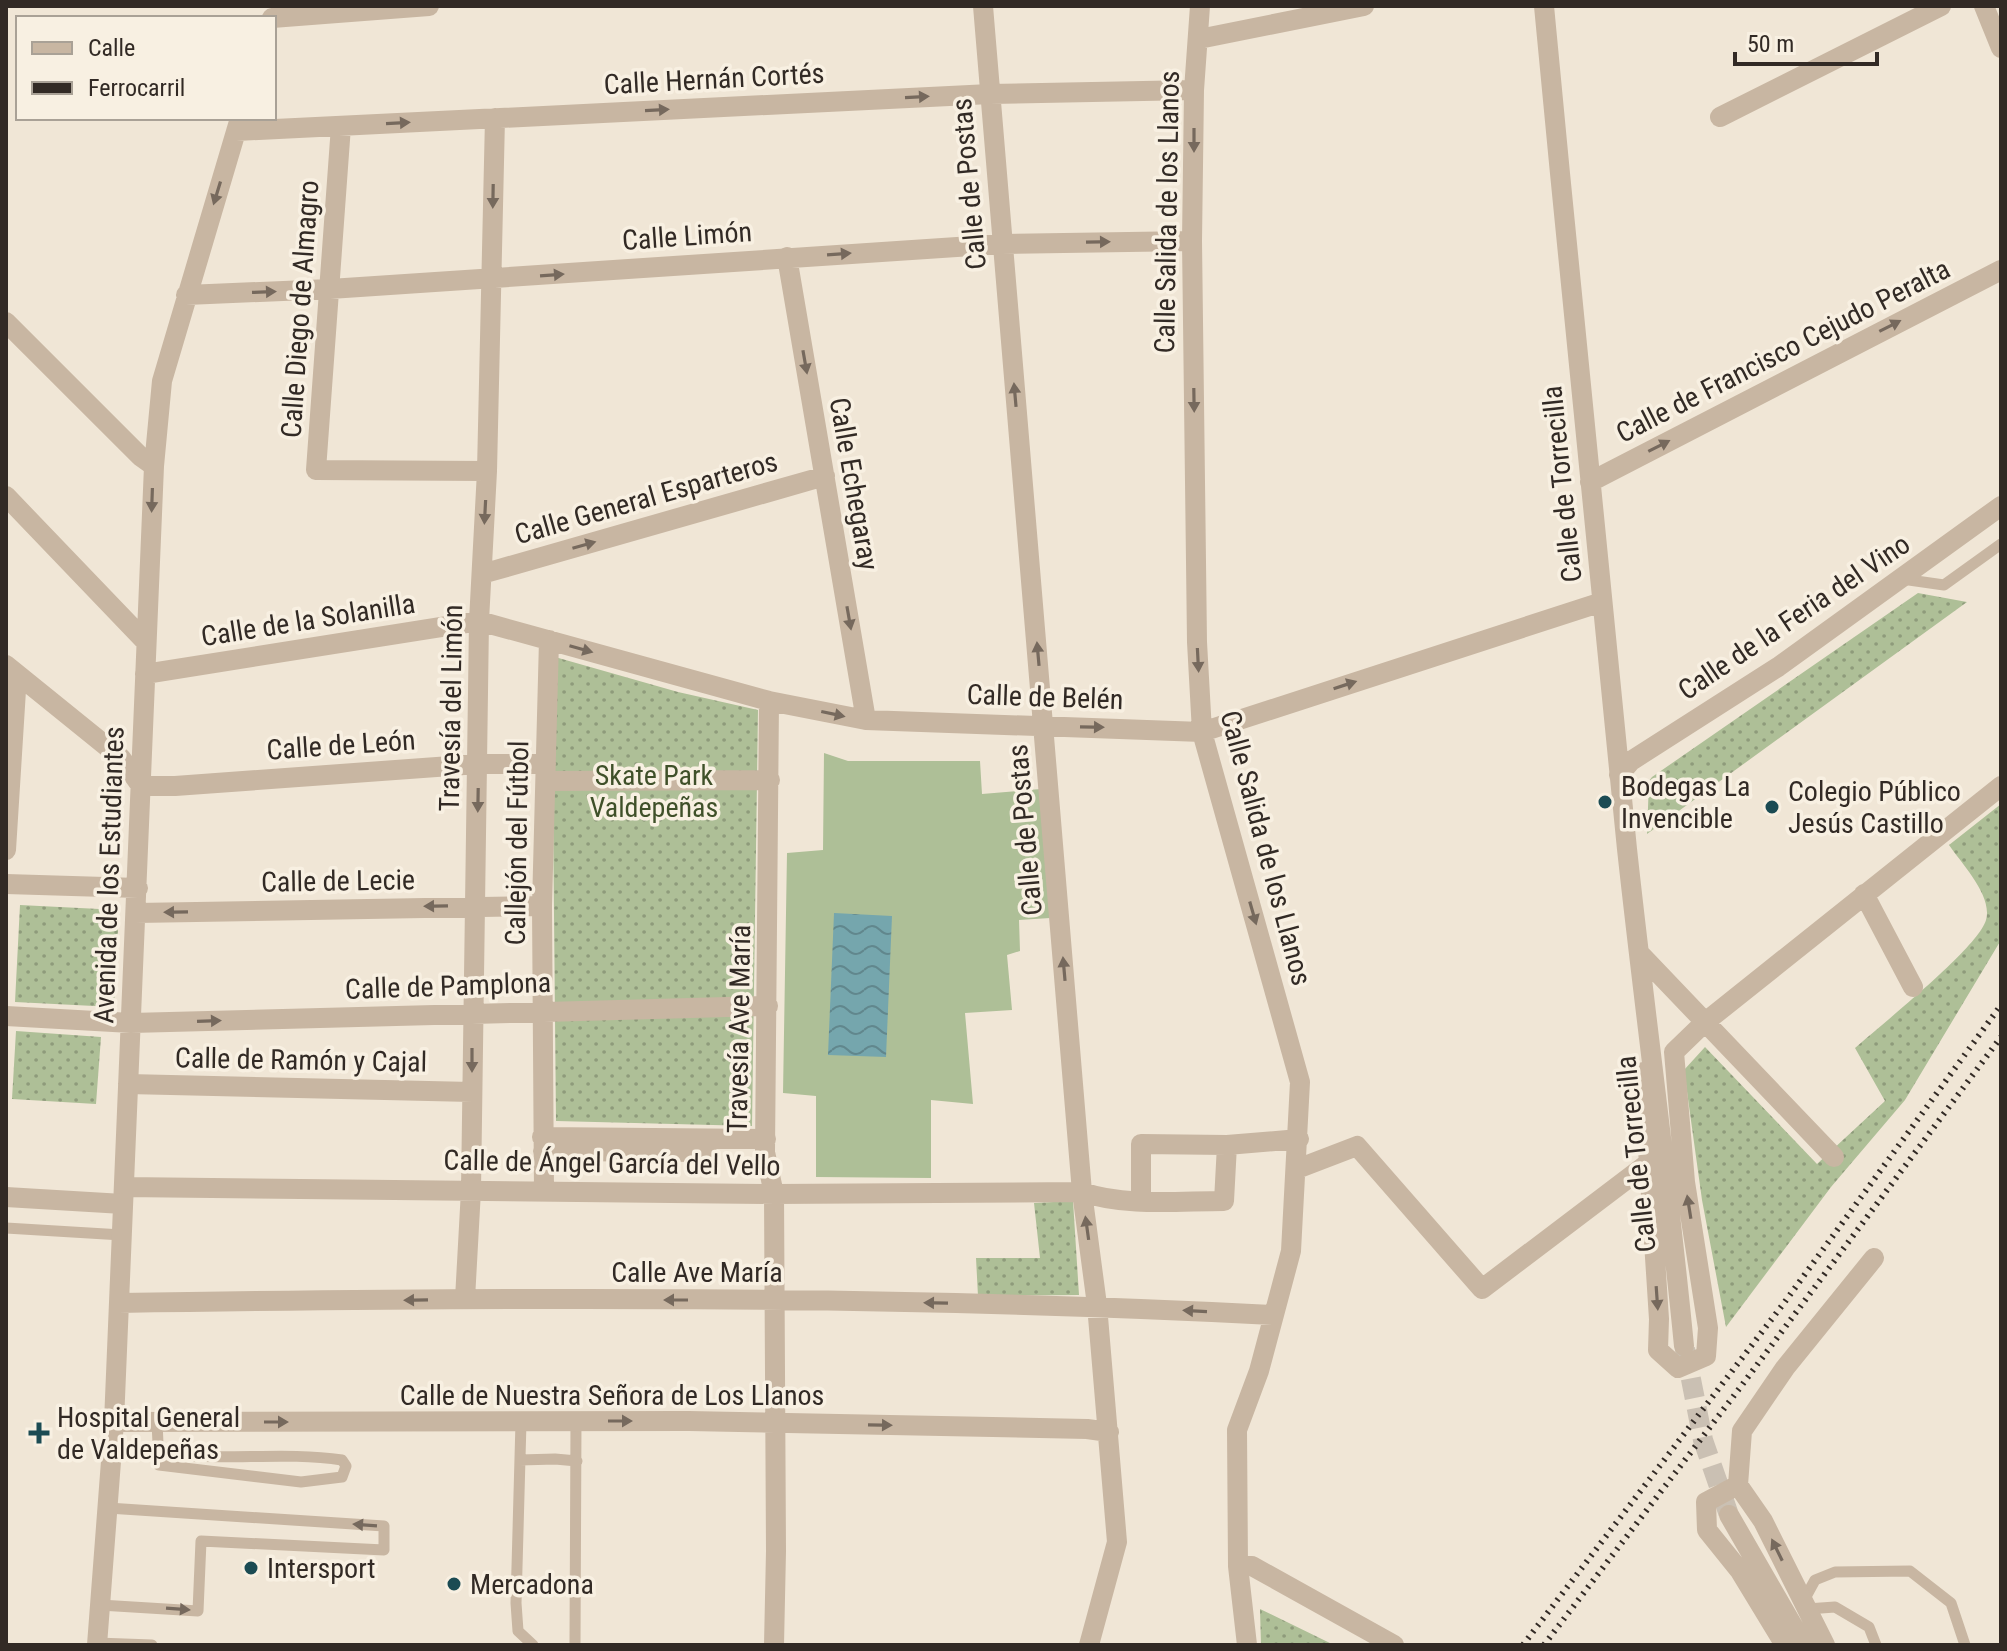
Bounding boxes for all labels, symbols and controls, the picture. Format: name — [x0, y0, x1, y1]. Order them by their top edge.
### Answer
legend — [16, 16, 276, 120]
scale bar — [1735, 16, 1877, 66]
text: 50 m — [1747, 30, 1794, 58]
text: Calle — [88, 34, 135, 62]
street label: Calle Hernán Cortés — [603, 57, 825, 101]
street label: Calle Salida de los Llanos — [1148, 70, 1186, 354]
text: Ferrocarril — [88, 74, 185, 102]
one-way arrow — [905, 90, 930, 103]
street label: Calle de Postas — [945, 97, 993, 271]
one-way arrow — [645, 103, 670, 116]
one-way arrow — [386, 116, 411, 129]
one-way arrow — [1188, 128, 1200, 153]
street label: Calle Diego de Almagro — [275, 179, 325, 439]
one-way arrow — [210, 181, 223, 205]
one-way arrow — [487, 184, 500, 209]
street label: Calle Limón — [621, 215, 753, 257]
one-way arrow — [1086, 236, 1111, 248]
one-way arrow — [827, 247, 852, 260]
street label: Calle de Francisco Cejudo Peralta — [1611, 252, 1955, 450]
one-way arrow — [539, 268, 564, 281]
one-way arrow — [252, 285, 277, 298]
one-way arrow — [1879, 320, 1902, 333]
one-way arrow — [799, 349, 812, 374]
one-way arrow — [1008, 382, 1021, 407]
street label: Calle de Torrecilla — [1535, 384, 1589, 584]
one-way arrow — [1188, 388, 1200, 413]
street label: Calle Echegaray — [823, 395, 886, 573]
one-way arrow — [1648, 439, 1671, 453]
street label: Calle General Esparteros — [511, 445, 781, 551]
one-way arrow — [146, 488, 159, 513]
one-way arrow — [478, 500, 491, 525]
street label: Calle de la Feria del Vino — [1672, 527, 1916, 707]
one-way arrow — [572, 538, 596, 551]
street label: Calle de la Solanilla — [199, 587, 417, 653]
street label: Travesía del Limón — [433, 604, 469, 812]
one-way arrow — [843, 606, 855, 631]
one-way arrow — [1032, 641, 1045, 666]
one-way arrow — [569, 644, 594, 656]
one-way arrow — [1191, 648, 1204, 673]
street label: Calle de Belén — [966, 678, 1124, 716]
one-way arrow — [1333, 678, 1357, 690]
street label: Calle Salida de los Llanos — [1213, 707, 1319, 989]
one-way arrow — [821, 708, 846, 721]
one-way arrow — [1080, 721, 1105, 733]
street label: Calle de León — [265, 723, 417, 767]
street label: Avenida de los Estudiantes — [87, 726, 131, 1024]
street label: Callejón del Fútbol — [499, 740, 535, 946]
street label: Calle de Postas — [1001, 743, 1049, 917]
park label: Skate Park Valdepeñas — [590, 759, 718, 824]
place label: Bodegas La Invencible — [1621, 770, 1751, 835]
place label: Colegio Público Jesús Castillo — [1788, 775, 1961, 840]
one-way arrow — [471, 788, 484, 813]
marker: Bodegas La Invencible — [1596, 793, 1614, 811]
marker: Colegio Público Jesús Castillo — [1763, 798, 1781, 816]
street label: Calle de Lecie — [261, 863, 415, 899]
one-way arrow — [423, 900, 448, 913]
one-way arrow — [1247, 900, 1259, 925]
one-way arrow — [163, 906, 188, 918]
street label: Travesía Ave María — [721, 924, 757, 1134]
one-way arrow — [1057, 956, 1070, 981]
street label: Calle de Pamplona — [344, 966, 552, 1006]
one-way arrow — [197, 1014, 222, 1027]
street label: Calle de Ramón y Cajal — [175, 1041, 427, 1079]
one-way arrow — [466, 1048, 478, 1073]
street label: Calle de Torrecilla — [1609, 1054, 1663, 1254]
street label: Calle de Ángel García del Vello — [443, 1144, 781, 1182]
one-way arrow — [1682, 1195, 1694, 1220]
one-way arrow — [1080, 1215, 1093, 1240]
street label: Calle Ave María — [611, 1256, 783, 1289]
one-way arrow — [1651, 1286, 1664, 1311]
one-way arrow — [403, 1294, 428, 1306]
one-way arrow — [663, 1294, 688, 1306]
one-way arrow — [922, 1297, 948, 1309]
one-way arrow — [1182, 1304, 1207, 1317]
street label: Calle de Nuestra Señora de Los Llanos — [400, 1379, 824, 1412]
place label: Hospital General de Valdepeñas — [57, 1401, 240, 1466]
one-way arrow — [608, 1415, 633, 1427]
one-way arrow — [264, 1416, 289, 1428]
one-way arrow — [868, 1418, 893, 1431]
marker: Hospital General de Valdepeñas — [28, 1422, 50, 1444]
one-way arrow — [352, 1518, 377, 1531]
one-way arrow — [1771, 1539, 1784, 1562]
place label: Intersport — [267, 1552, 376, 1585]
marker: Intersport — [242, 1559, 260, 1577]
place label: Mercadona — [470, 1568, 594, 1601]
marker: Mercadona — [445, 1575, 463, 1593]
one-way arrow — [166, 1603, 191, 1616]

